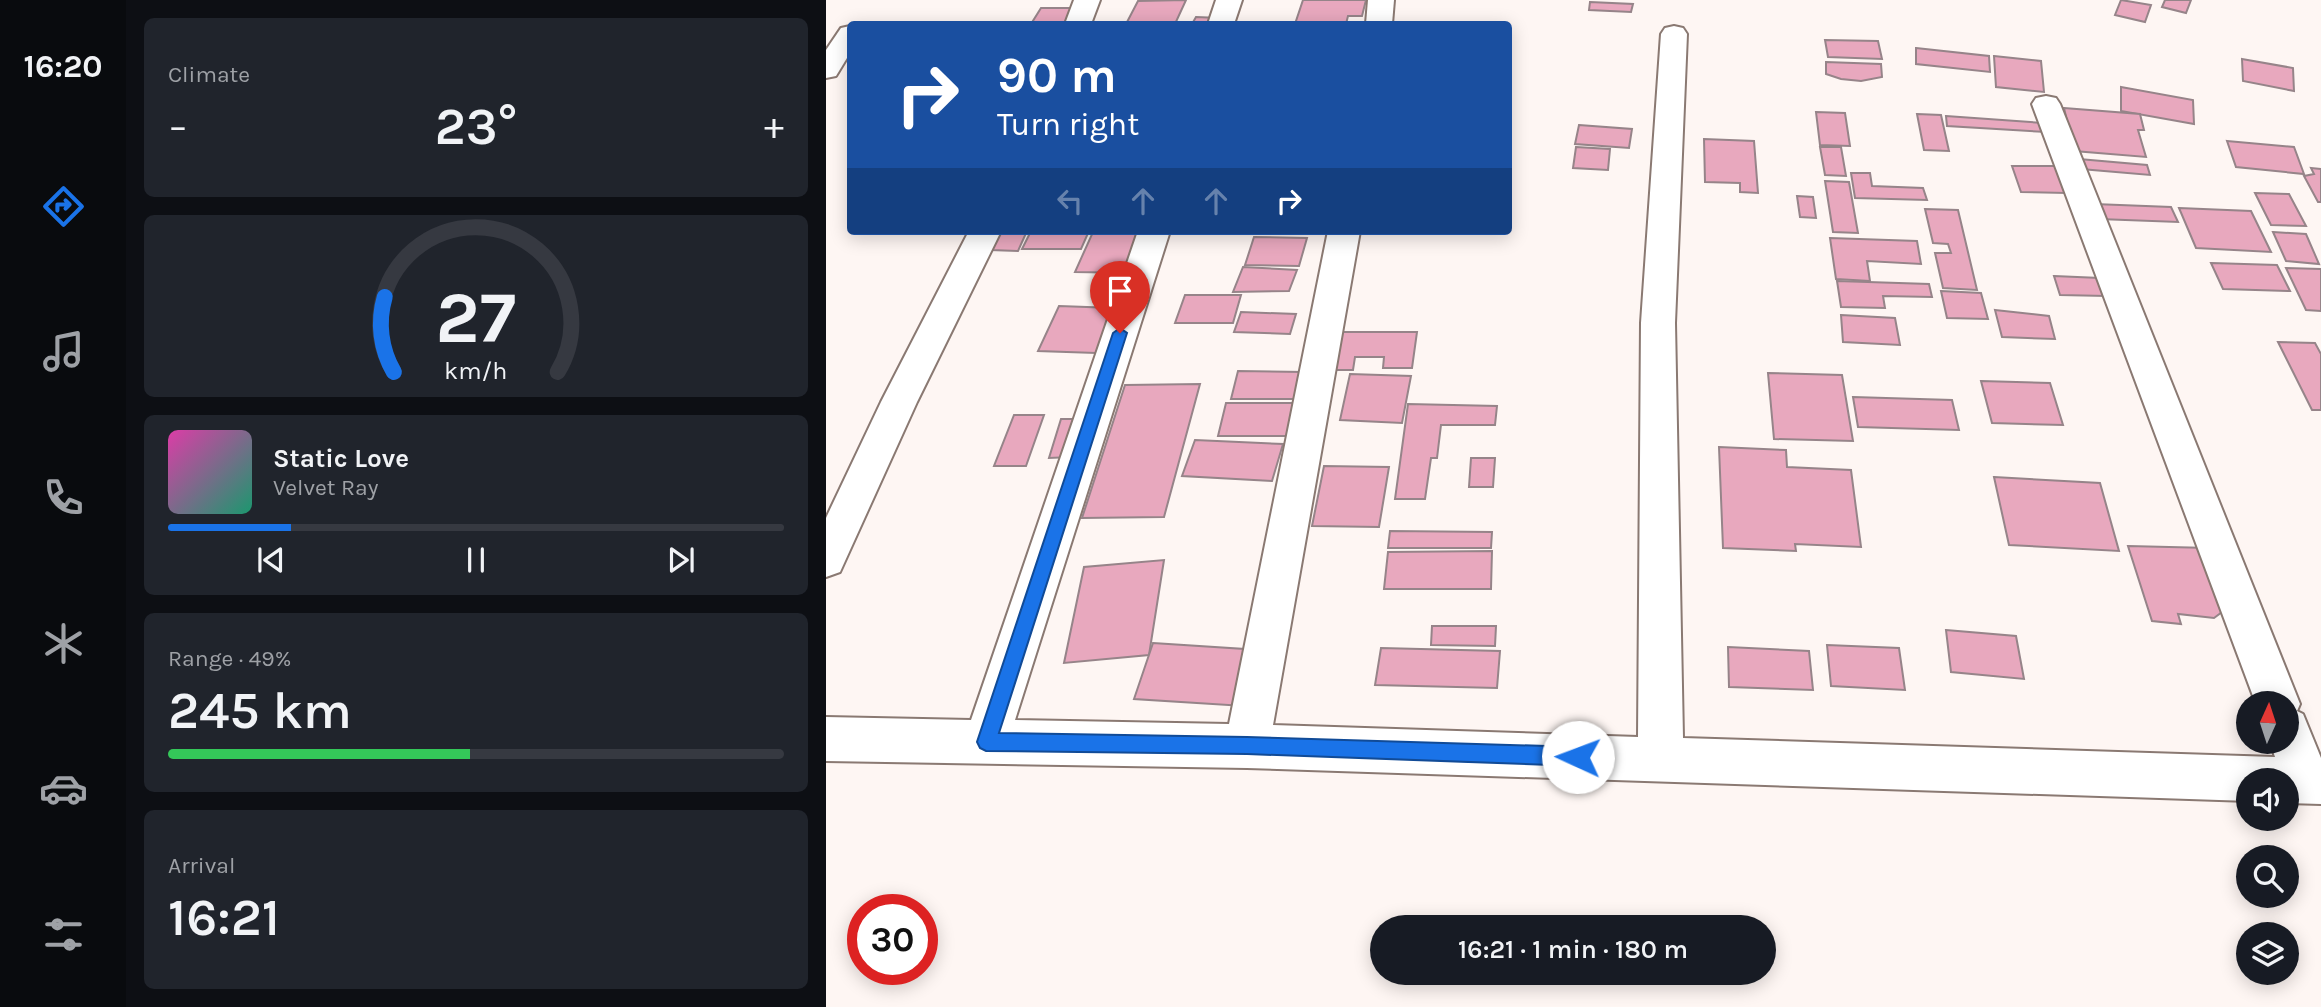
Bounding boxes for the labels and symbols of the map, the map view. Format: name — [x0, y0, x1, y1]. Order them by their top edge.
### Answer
pin — [1090, 261, 1150, 333]
north arrow — [2236, 691, 2300, 754]
position arrow — [1541, 720, 1615, 794]
speed limit sign: 30 — [847, 894, 938, 985]

